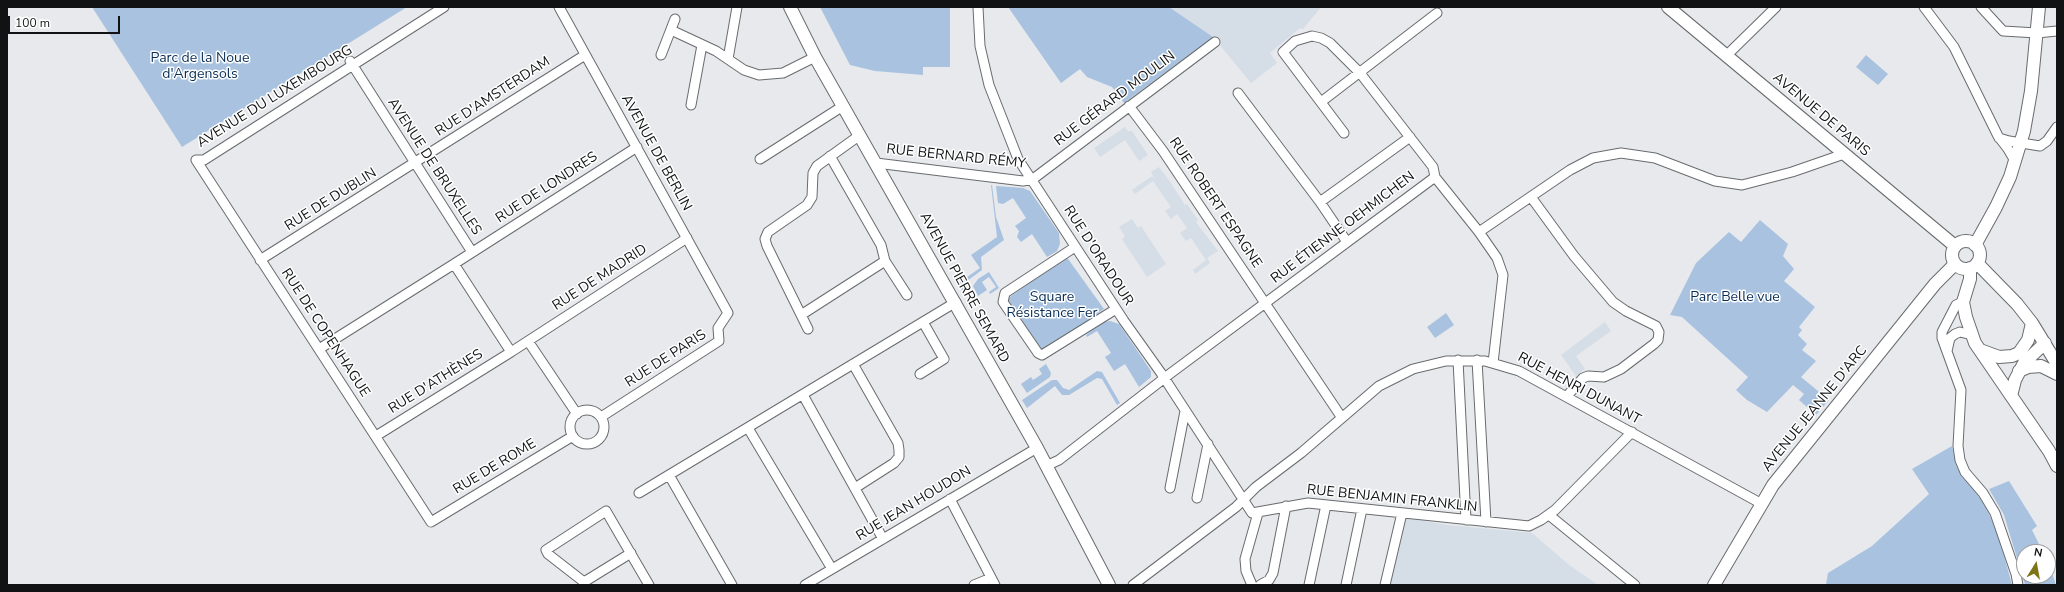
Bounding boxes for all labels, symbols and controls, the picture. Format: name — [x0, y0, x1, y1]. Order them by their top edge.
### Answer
scale bar — [10, 8, 122, 34]
text: 100 m — [15, 15, 50, 31]
street label: AVENUE DU LUXEMBOURG — [194, 42, 356, 152]
street label: RUE GÉRARD MOULIN — [1051, 48, 1179, 150]
park label: Parc de la Noue d'Argensols — [151, 51, 249, 84]
street label: RUE D'AMSTERDAM — [432, 54, 554, 140]
street label: AVENUE DE PARIS — [1769, 70, 1873, 160]
street label: AVENUE DE BERLIN — [617, 92, 695, 214]
street label: AVENUE DE BRUXELLES — [383, 95, 485, 239]
street label: RUE ROBERT ESPAGNE — [1165, 135, 1265, 271]
street label: RUE BERNARD RÉMY — [885, 141, 1027, 173]
street label: RUE DE LONDRES — [493, 149, 601, 227]
street label: RUE DE DUBLIN — [282, 165, 380, 235]
street label: RUE ÉTIENNE OEHMICHEN — [1268, 168, 1418, 288]
street label: RUE D'ORADOUR — [1059, 203, 1137, 309]
street label: AVENUE PIERRE SEMARD — [916, 210, 1012, 366]
street label: RUE DE MADRID — [550, 241, 650, 315]
street label: RUE DE COPENHAGUE — [277, 266, 373, 400]
park label: Square Résistance Fer — [1007, 290, 1097, 322]
park label: Parc Belle vue — [1690, 290, 1780, 306]
street label: RUE DE PARIS — [622, 327, 710, 391]
street label: AVENUE JEANNE D'ARC — [1759, 343, 1871, 475]
street label: RUE D'ATHÈNES — [386, 346, 486, 418]
street label: RUE HENRI DUNANT — [1515, 349, 1643, 429]
street label: RUE DE ROME — [451, 436, 539, 498]
street label: RUE JEAN HOUDON — [854, 463, 974, 545]
street label: RUE BENJAMIN FRANKLIN — [1306, 482, 1478, 516]
north arrow — [2016, 544, 2056, 584]
text: N — [2033, 545, 2044, 561]

